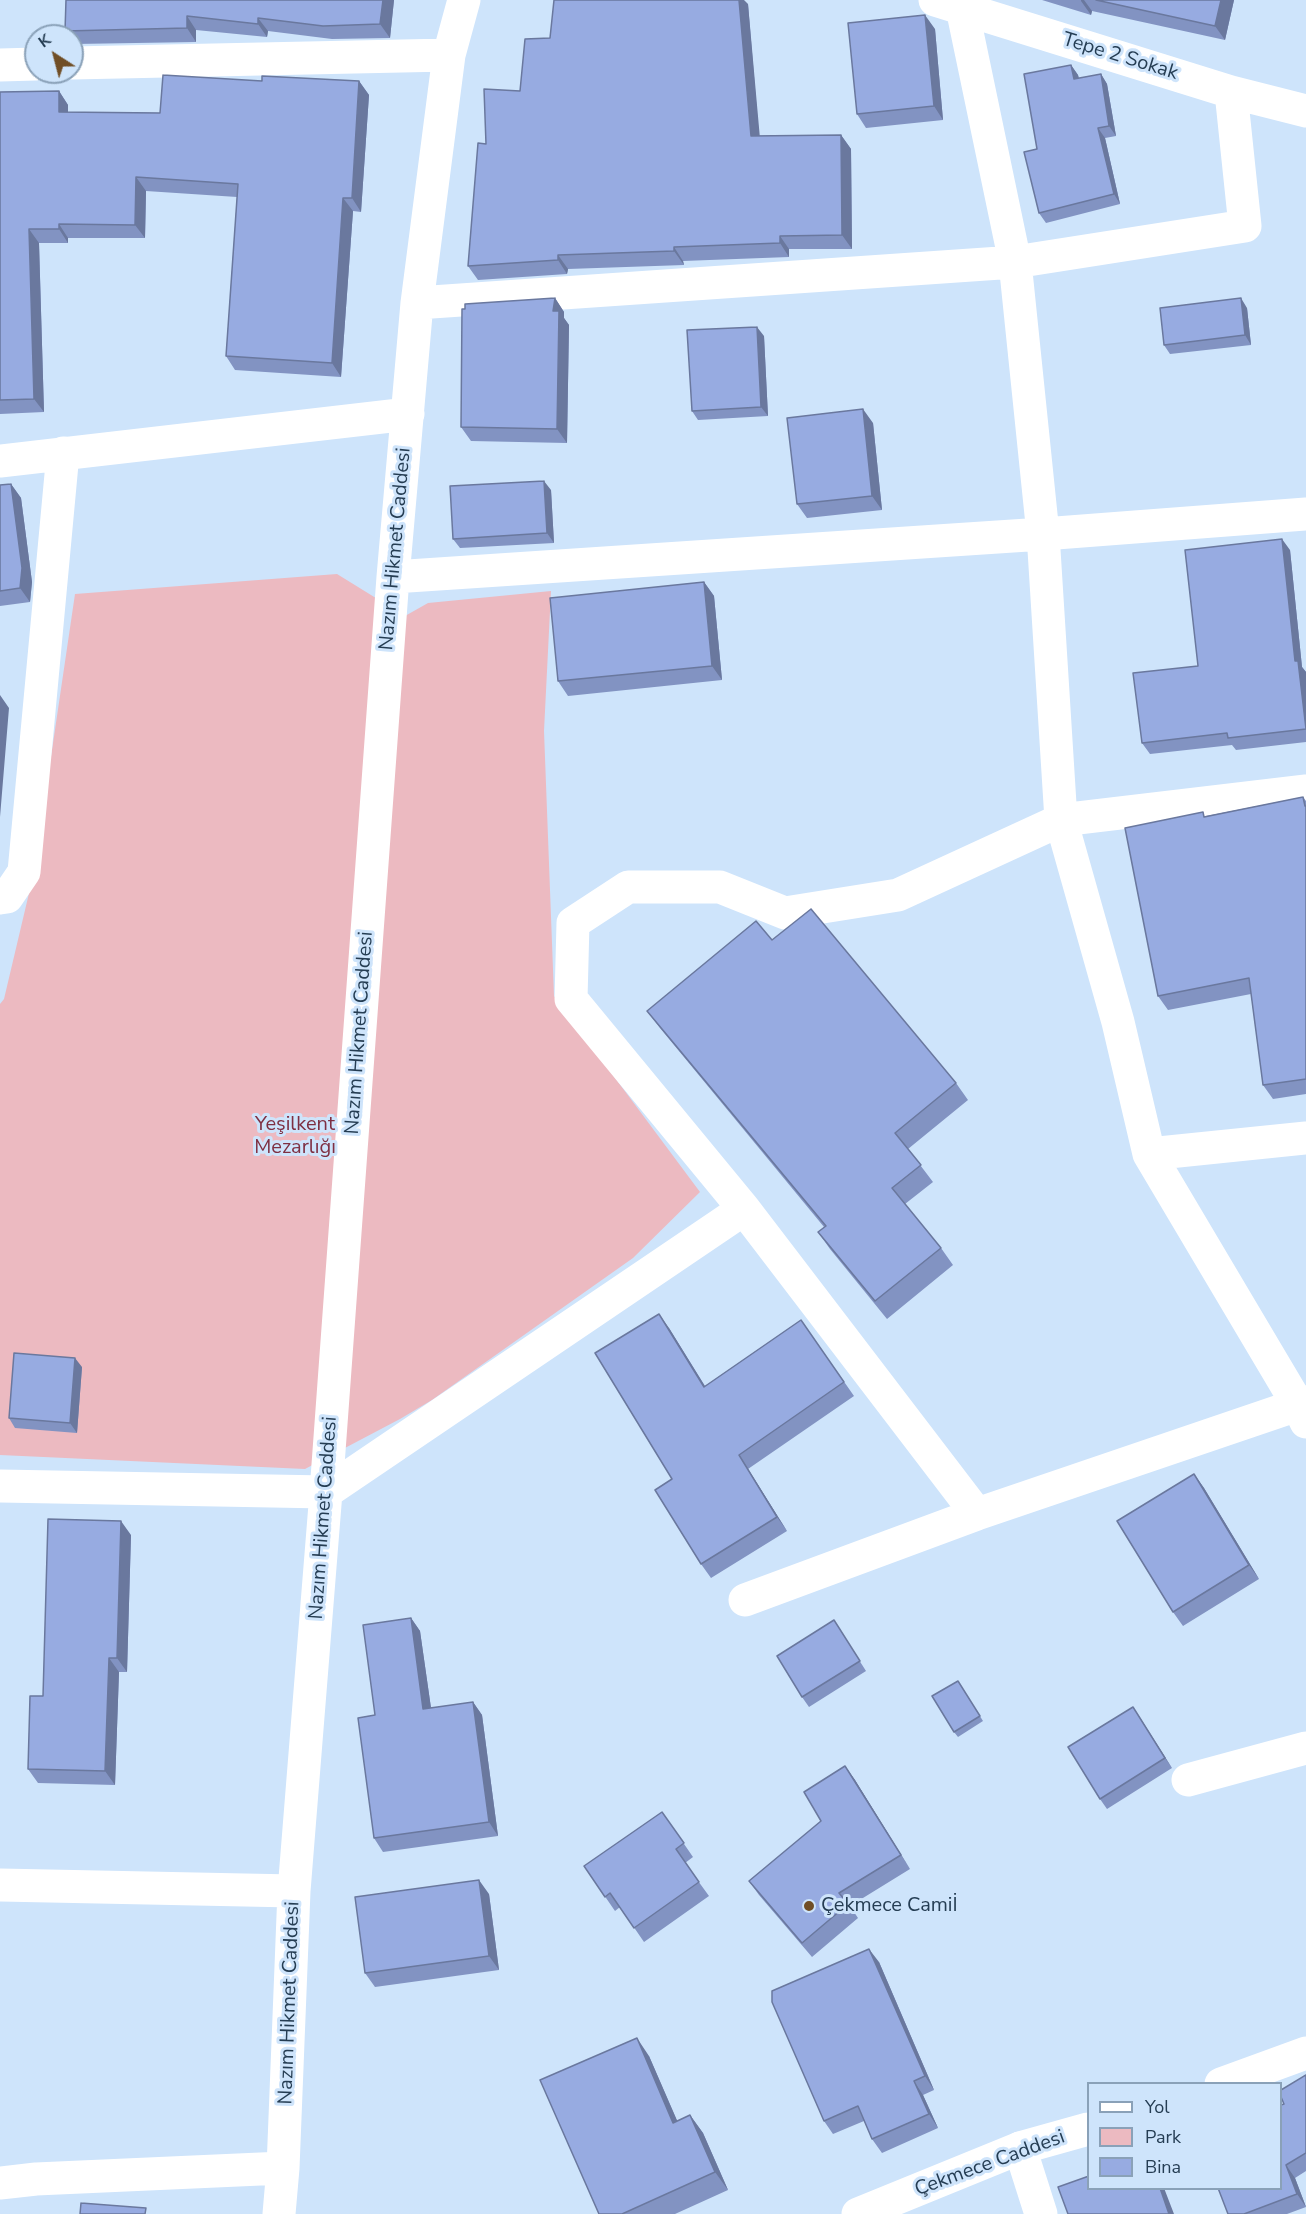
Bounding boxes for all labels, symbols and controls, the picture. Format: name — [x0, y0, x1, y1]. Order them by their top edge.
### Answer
north arrow — [24, 24, 84, 84]
street label: Tepe 2 Sokak — [1059, 28, 1181, 86]
text: K — [34, 29, 55, 53]
street label: Nazım Hikmet Caddesi — [375, 447, 417, 651]
street label: Nazım Hikmet Caddesi — [341, 931, 379, 1135]
park label: Yeşilkent Mezarlığı — [254, 1113, 336, 1160]
street label: Nazım Hikmet Caddesi — [305, 1416, 343, 1620]
place label: Çekmece Camiİ — [821, 1894, 958, 1918]
marker: Çekmece Camiİ — [802, 1899, 816, 1913]
street label: Nazım Hikmet Caddesi — [274, 1901, 306, 2105]
legend — [1087, 2082, 1282, 2190]
text: Yol — [1145, 2095, 1170, 2119]
text: Park — [1145, 2125, 1181, 2149]
street label: Çekmece Caddesi — [912, 2126, 1068, 2202]
text: Bina — [1145, 2155, 1181, 2179]

